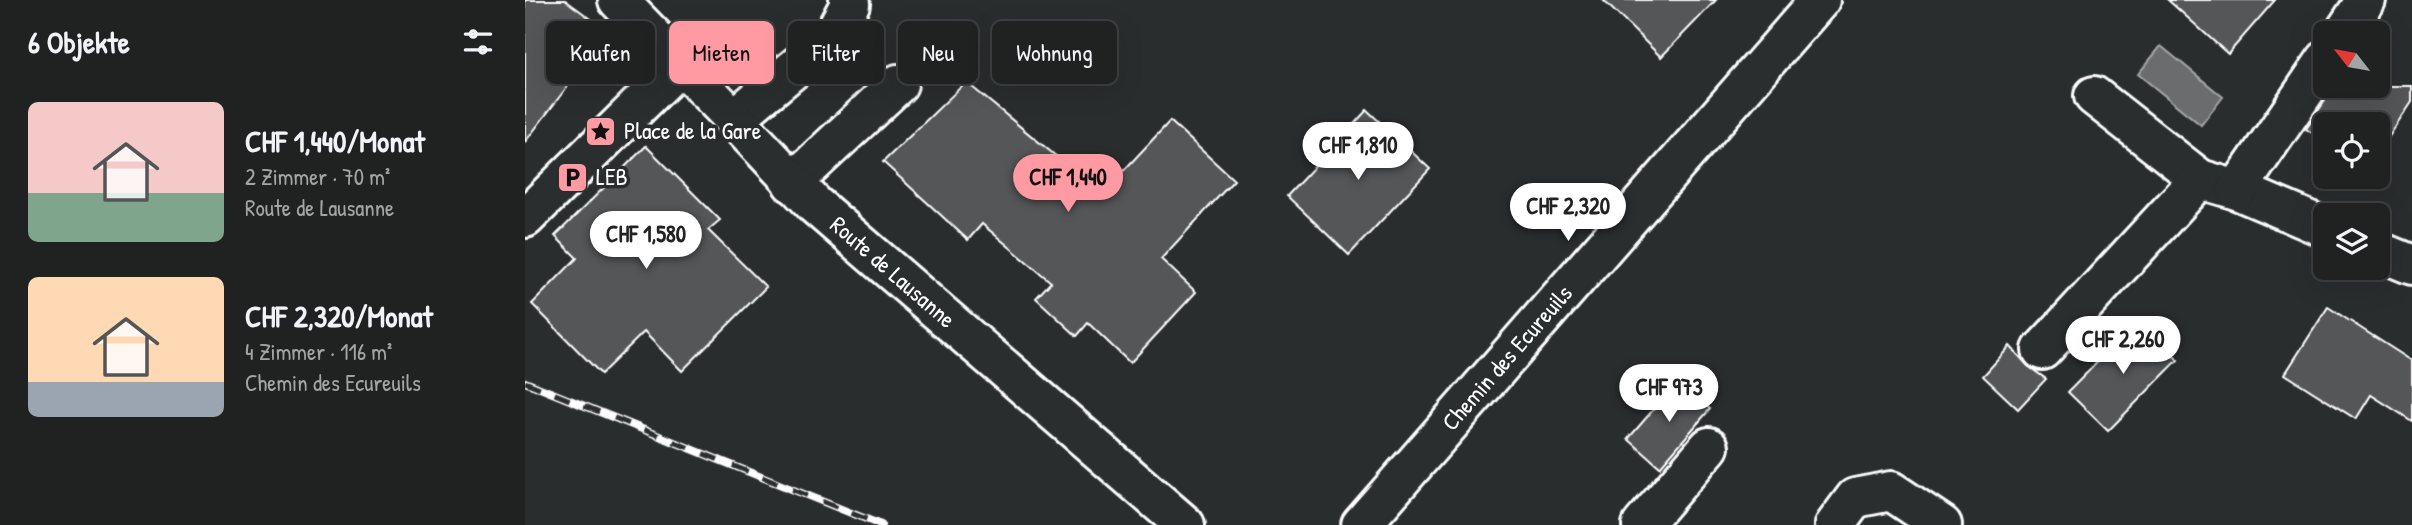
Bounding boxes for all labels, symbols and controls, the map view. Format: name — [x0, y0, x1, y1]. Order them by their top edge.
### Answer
chip: Kaufen — [546, 21, 655, 84]
chip: Mieten — [669, 21, 774, 84]
chip: Filter — [788, 21, 884, 84]
chip: Neu — [898, 21, 978, 84]
chip: Wohnung — [992, 21, 1117, 84]
north arrow — [2313, 21, 2391, 98]
map controls — [2313, 21, 2390, 280]
text: 6 Objekte — [28, 22, 130, 62]
icon: filters — [459, 23, 497, 61]
button: locate — [2313, 112, 2390, 189]
place icon: Place de la Gare — [584, 114, 618, 148]
place label: Place de la Gare — [624, 114, 762, 146]
text: CHF 1,440/Monat — [245, 121, 425, 161]
pin: CHF 1,810 — [1278, 122, 1438, 182]
text: CHF 1,810 — [1319, 129, 1397, 160]
icon: home — [84, 130, 168, 214]
pin: CHF 1,440 — [988, 154, 1148, 214]
parking icon: LEB — [556, 160, 590, 194]
place label: LEB — [596, 160, 628, 192]
text: 2 Zimmer · 70 m² — [245, 161, 390, 192]
text: CHF 1,440 — [1029, 161, 1107, 192]
pin: CHF 2,320 — [1488, 184, 1648, 243]
text: CHF 2,320 — [1526, 190, 1610, 221]
text: Route de Lausanne — [245, 192, 394, 223]
button: layers — [2313, 203, 2390, 280]
street label: Route de Lausanne — [824, 208, 963, 335]
pin: CHF 1,580 — [566, 212, 726, 271]
text: CHF 1,580 — [606, 218, 686, 249]
street label: Chemin des Ecureuils — [1434, 278, 1579, 437]
text: CHF 2,320/Monat — [245, 296, 433, 336]
icon: home — [84, 305, 168, 389]
pin: CHF 2,260 — [2043, 316, 2203, 376]
text: CHF 2,260 — [2082, 323, 2164, 354]
text: 4 Zimmer · 116 m² — [245, 336, 392, 367]
pin: CHF 973 — [1604, 364, 1734, 424]
text: Chemin des Ecureuils — [245, 367, 421, 398]
text: CHF 973 — [1635, 371, 1703, 402]

